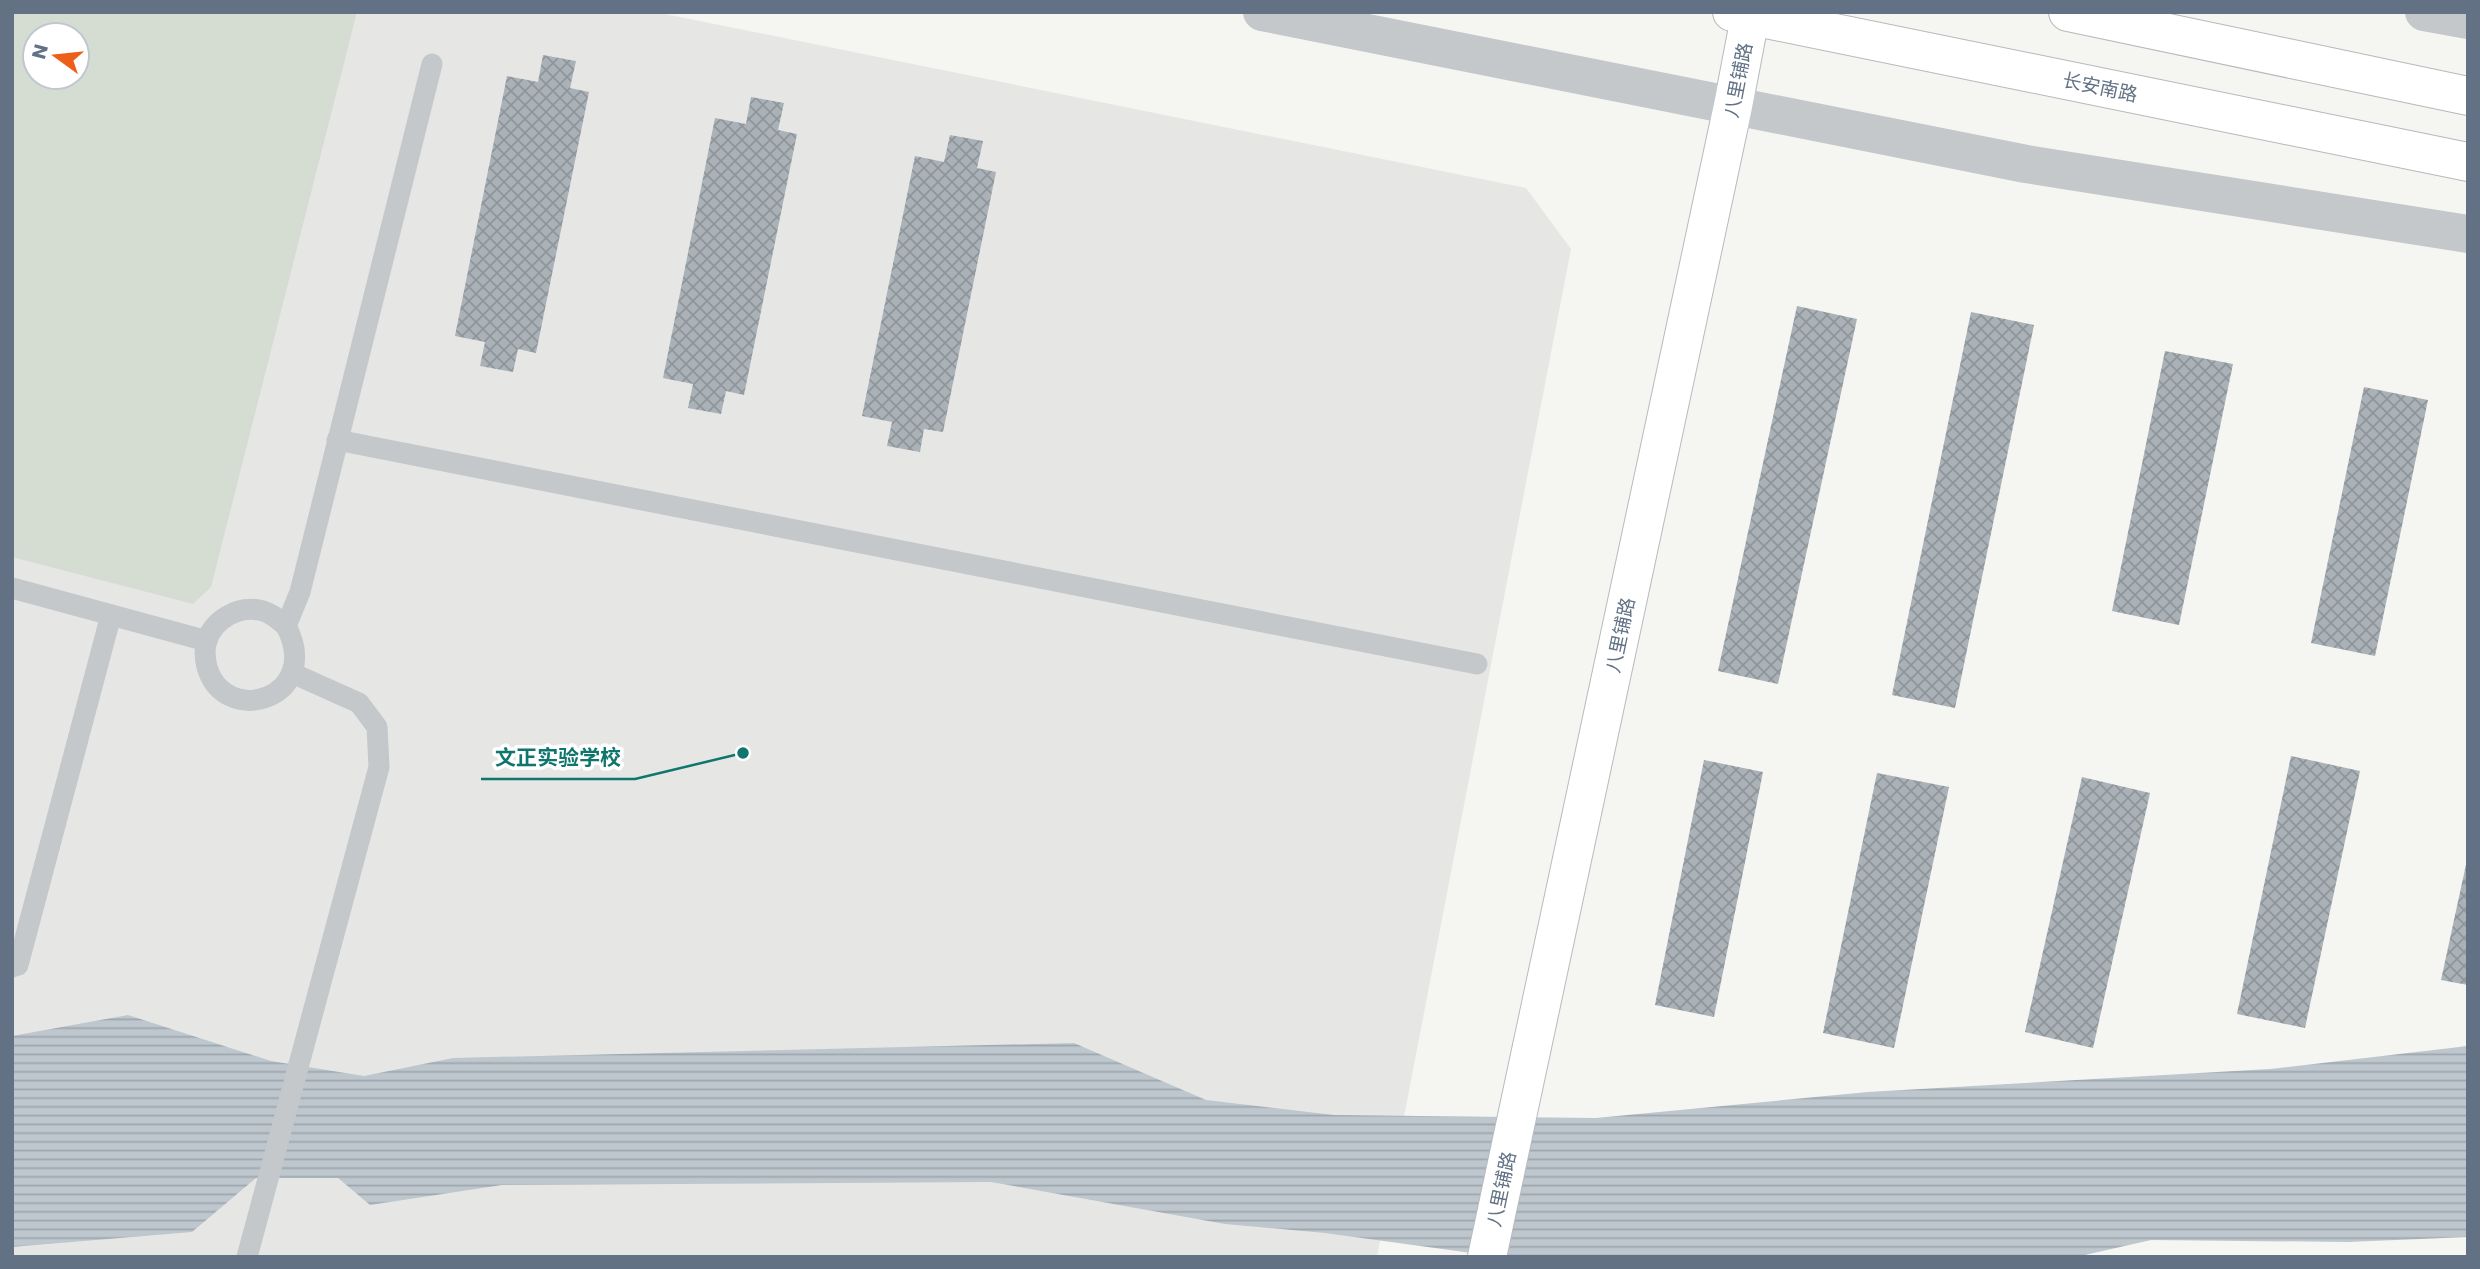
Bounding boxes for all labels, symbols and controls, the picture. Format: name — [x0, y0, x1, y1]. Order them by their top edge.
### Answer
north arrow — [21, 21, 91, 91]
street label: 八里铺路 — [1718, 40, 1759, 120]
text: N — [25, 41, 55, 62]
street label: 长安南路 — [2060, 66, 2140, 109]
street label: 八里铺路 — [1599, 595, 1642, 675]
callout: 文正实验学校 — [481, 737, 635, 779]
text: 文正实验学校 — [495, 743, 621, 772]
street label: 八里铺路 — [1480, 1149, 1523, 1229]

